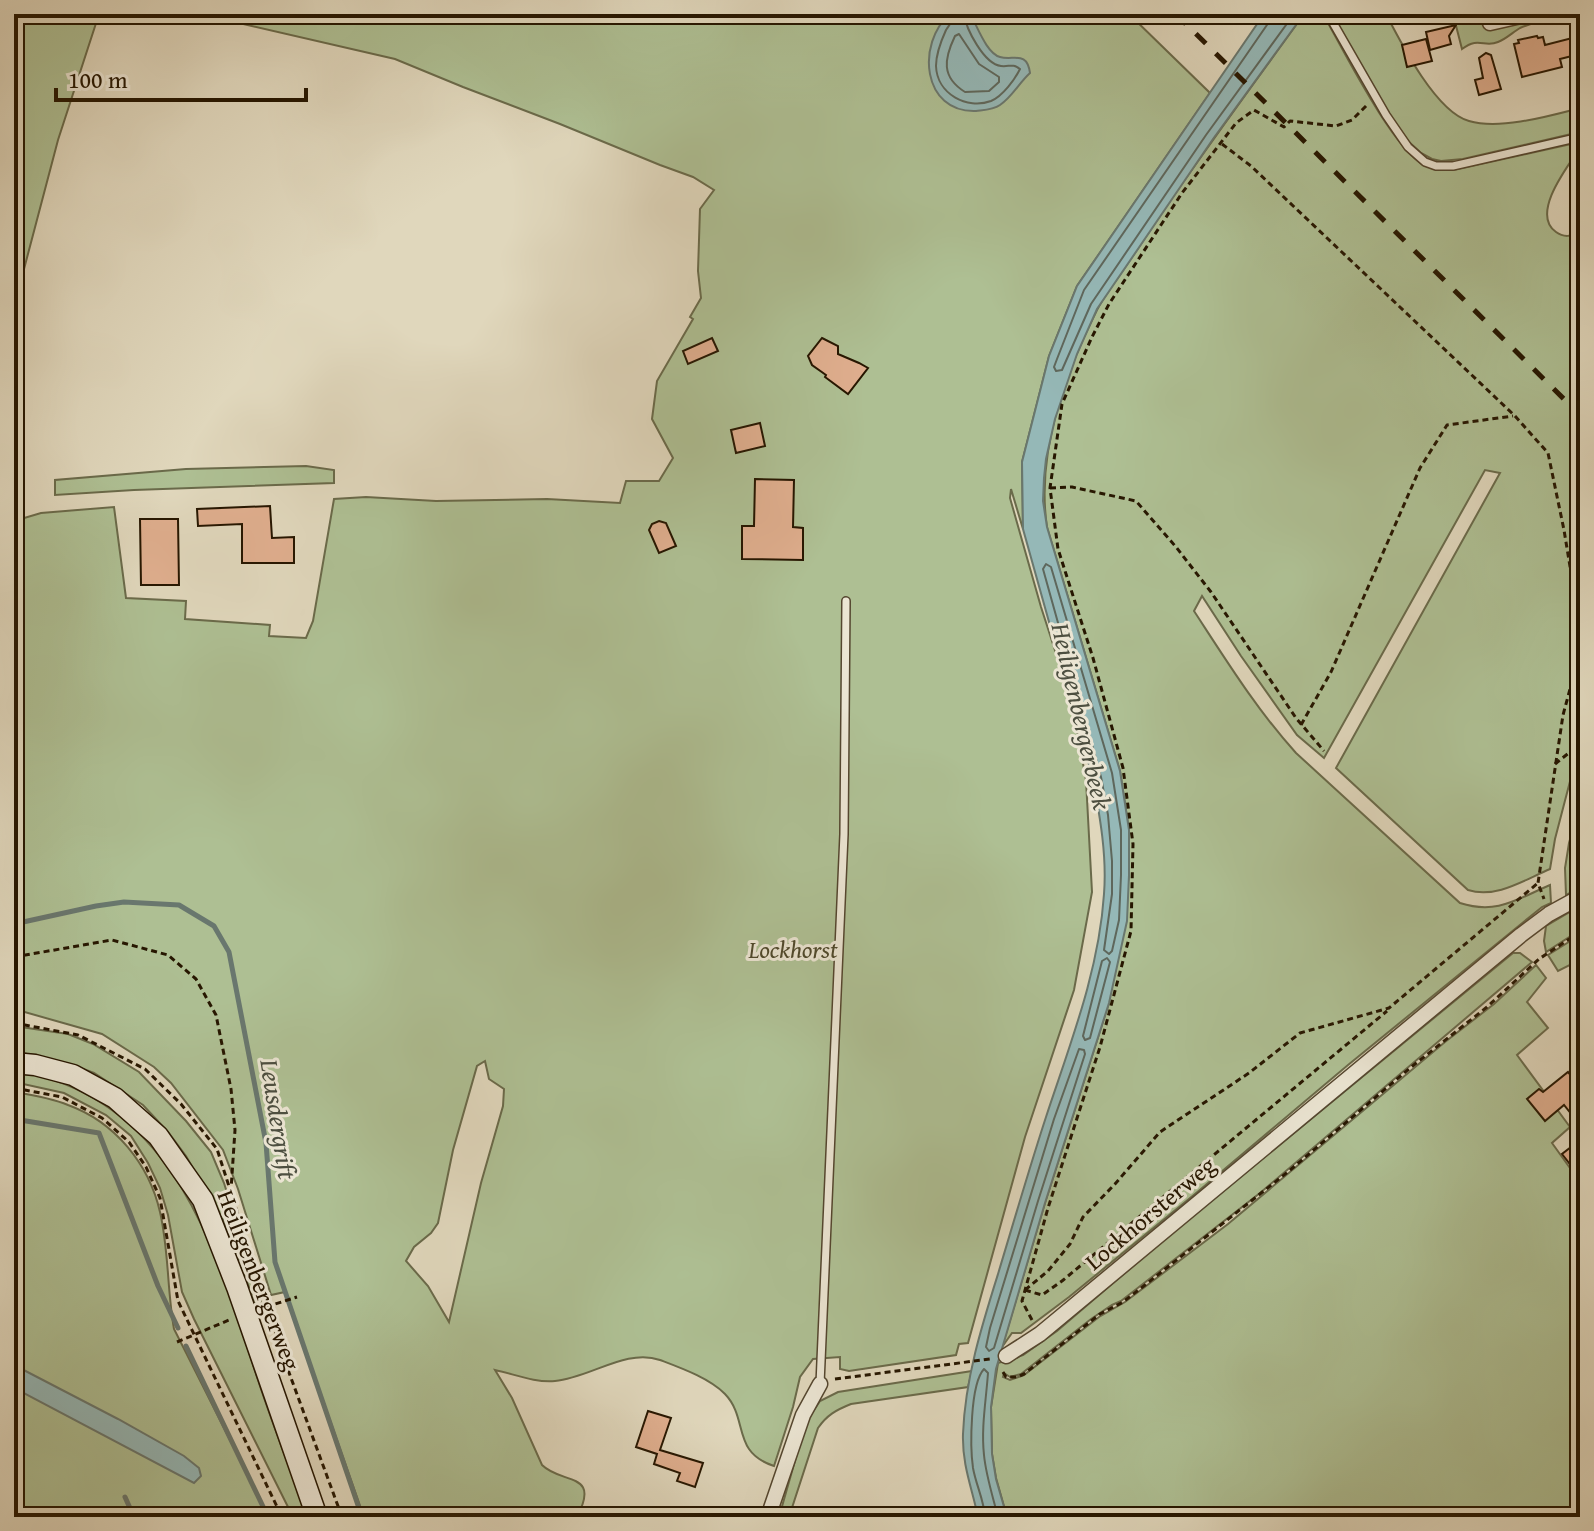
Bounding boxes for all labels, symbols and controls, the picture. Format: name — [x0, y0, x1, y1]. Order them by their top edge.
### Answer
scale bar — [56, 52, 306, 102]
text: 100 m — [68, 62, 128, 97]
water label: Heiligenbergerbeek — [1041, 618, 1122, 813]
park label: Lockhorst — [747, 932, 838, 967]
water label: Leusdergrift — [250, 1055, 308, 1183]
street label: Lockhorsterweg — [1077, 1148, 1223, 1278]
street label: Heiligenbergerweg — [209, 1185, 309, 1375]

